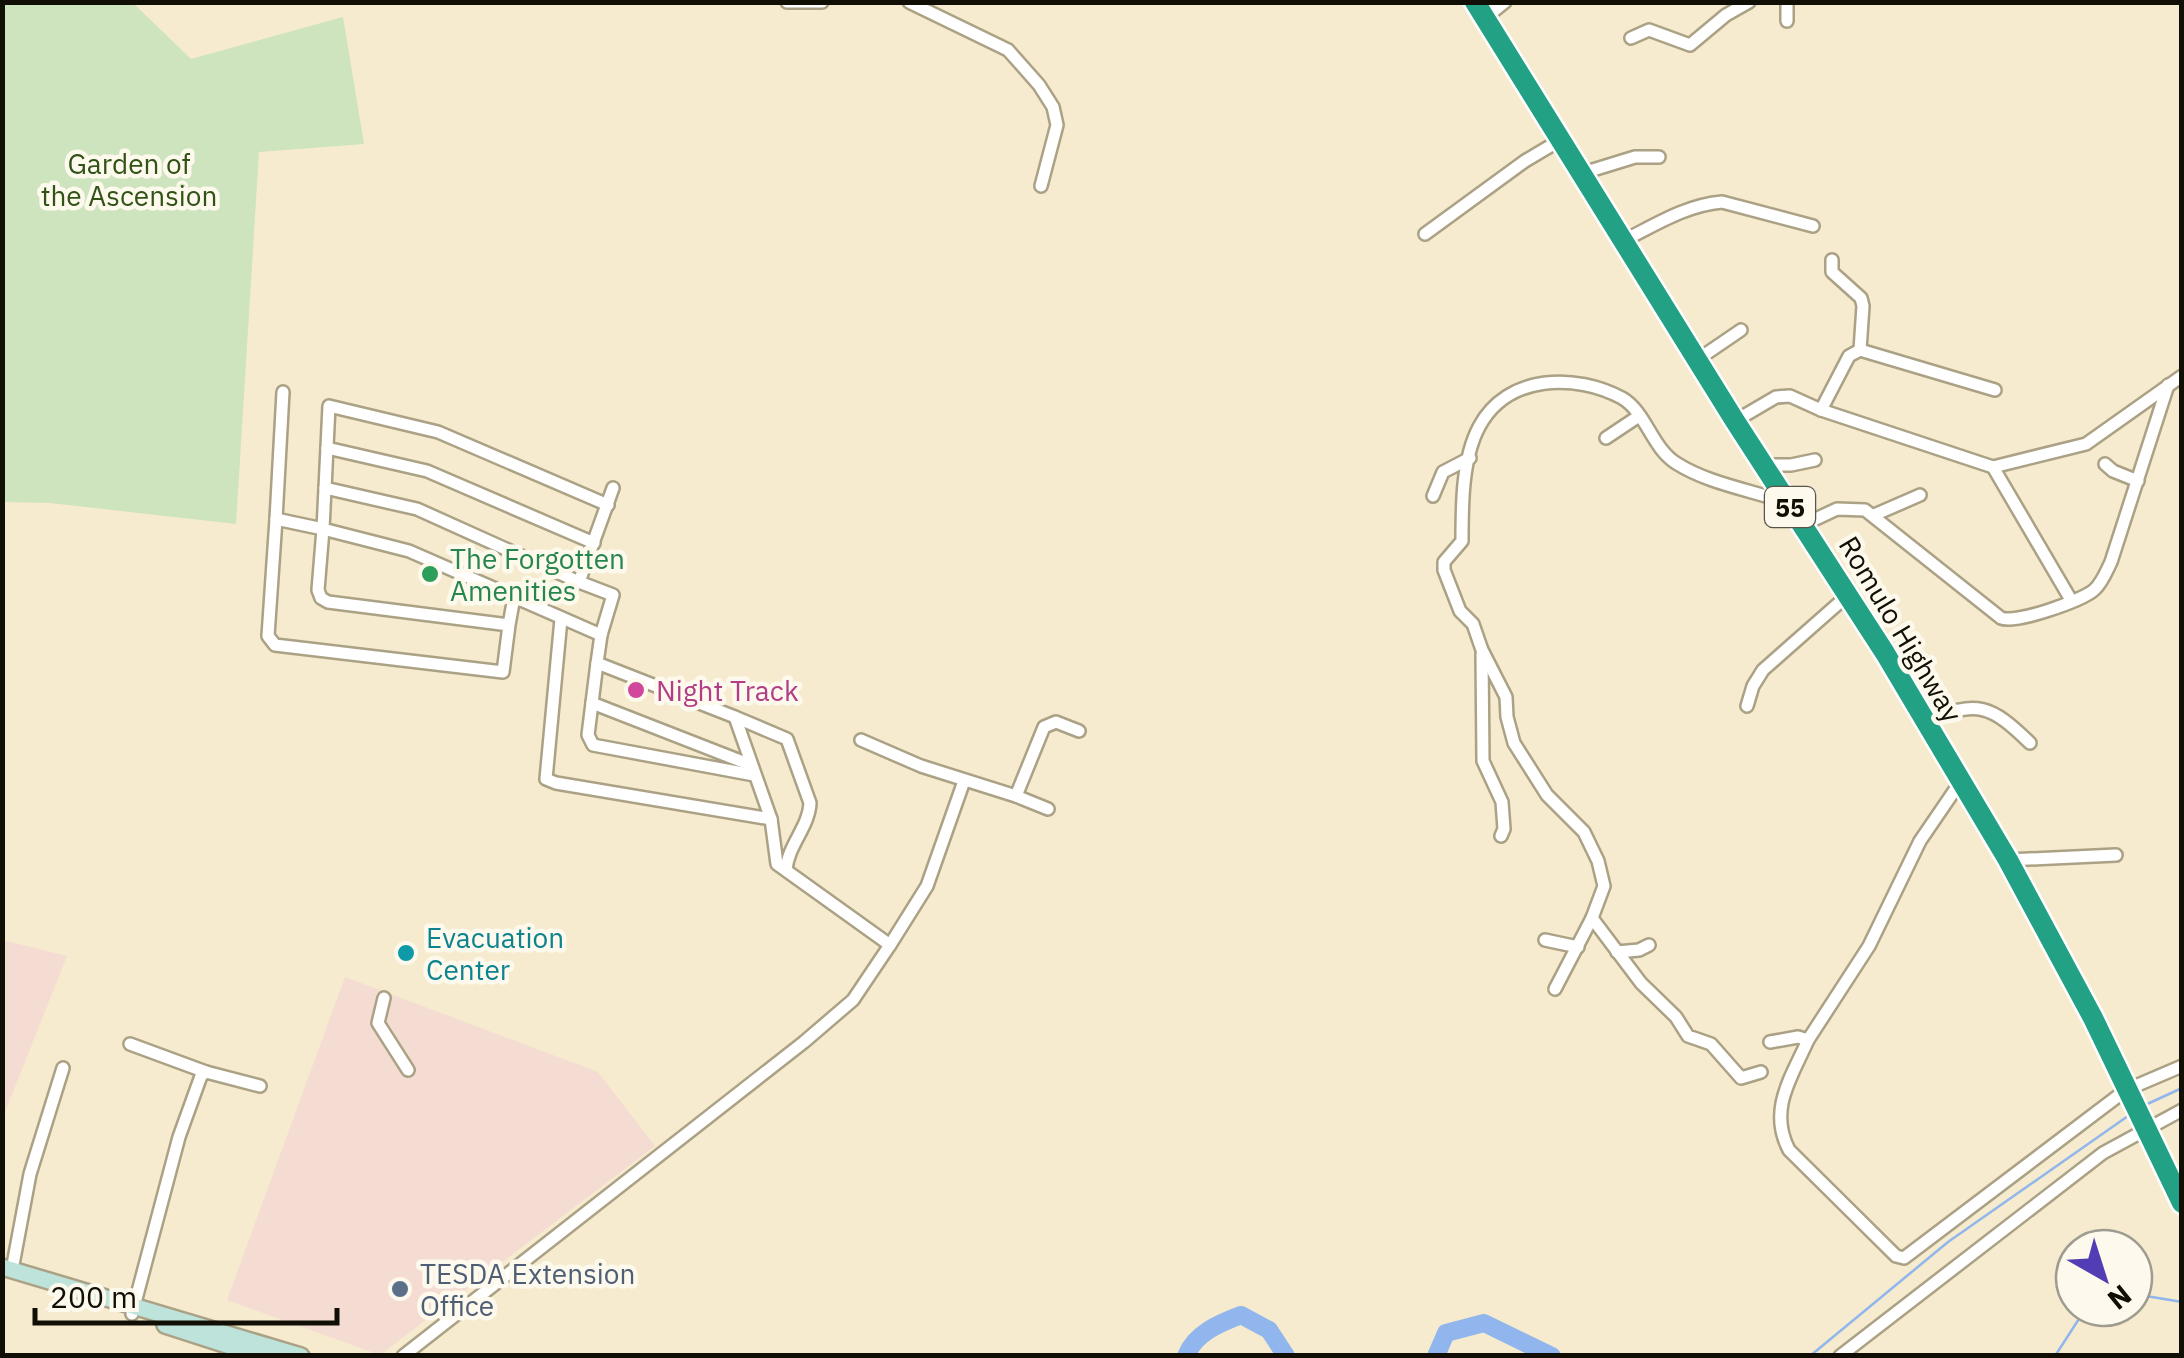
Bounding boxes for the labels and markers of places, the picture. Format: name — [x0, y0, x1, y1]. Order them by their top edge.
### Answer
place label: The Forgotten Amenities — [450, 540, 625, 609]
marker: The Forgotten Amenities — [419, 563, 441, 585]
place label: Night Track — [656, 672, 799, 709]
marker: Night Track — [625, 679, 647, 701]
place label: Evacuation Center — [426, 919, 564, 988]
marker: Evacuation Center — [395, 942, 417, 964]
place label: TESDA Extension Office — [420, 1255, 635, 1324]
marker: TESDA Extension Office — [389, 1278, 411, 1300]

